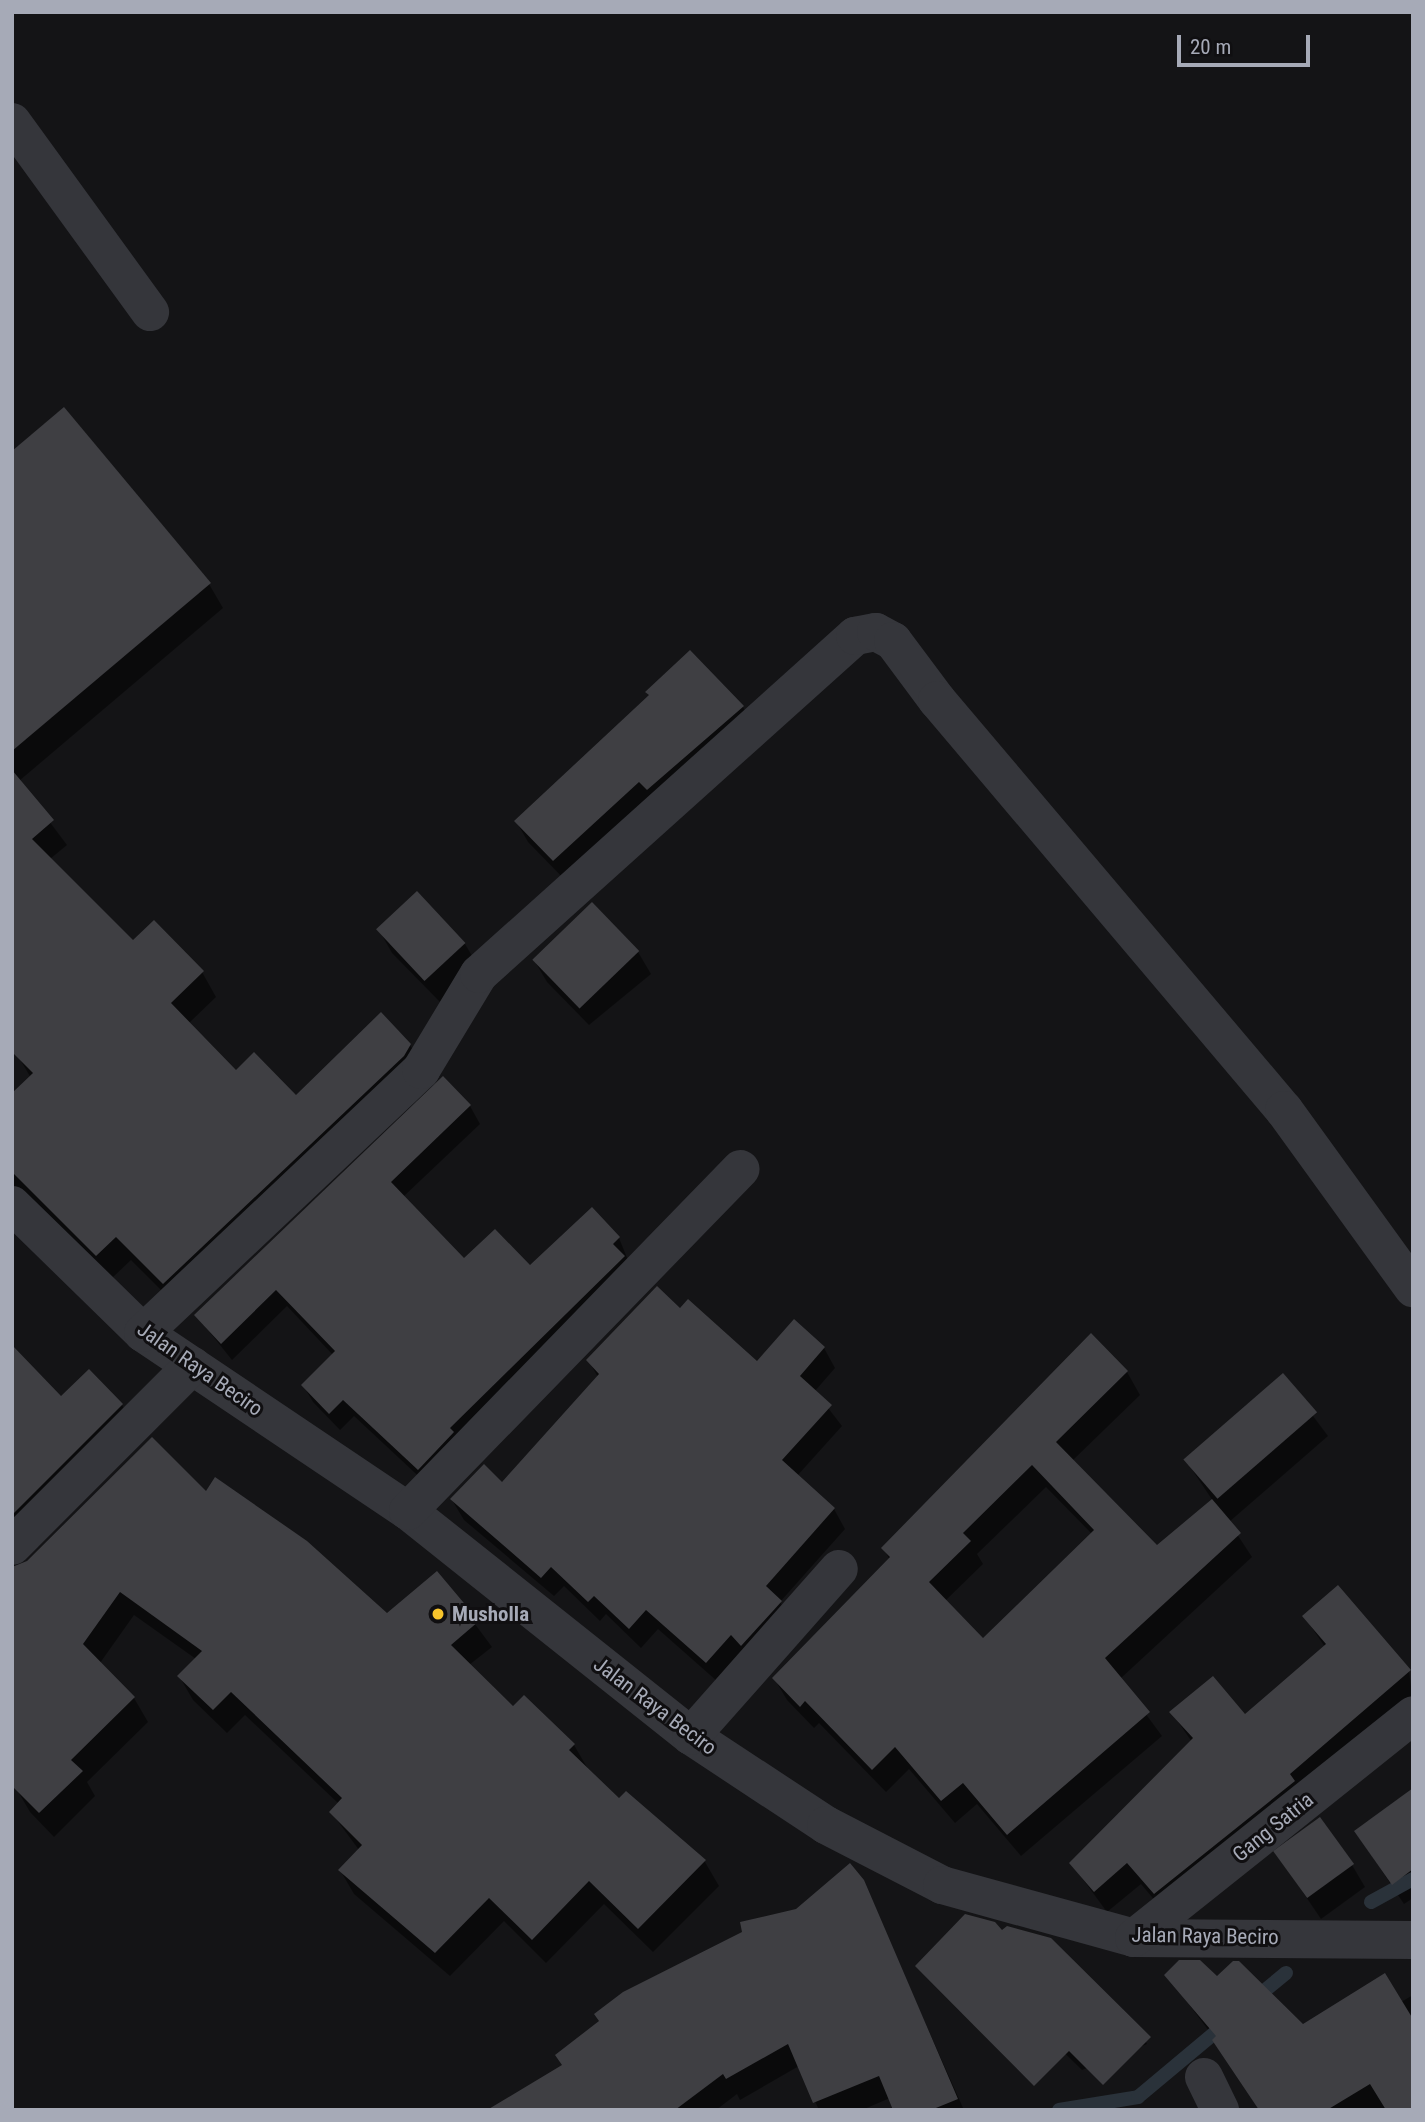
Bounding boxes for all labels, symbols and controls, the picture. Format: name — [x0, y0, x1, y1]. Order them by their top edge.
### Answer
scale bar — [1180, 21, 1313, 65]
text: 20 m — [1190, 35, 1231, 59]
street label: Jalan Raya Beciro — [132, 1316, 268, 1422]
place label: Musholla — [452, 1601, 529, 1627]
marker: Musholla — [430, 1606, 446, 1622]
street label: Jalan Raya Beciro — [589, 1652, 721, 1760]
street label: Gang Satria — [1228, 1787, 1318, 1867]
street label: Jalan Raya Beciro — [1131, 1922, 1279, 1950]

